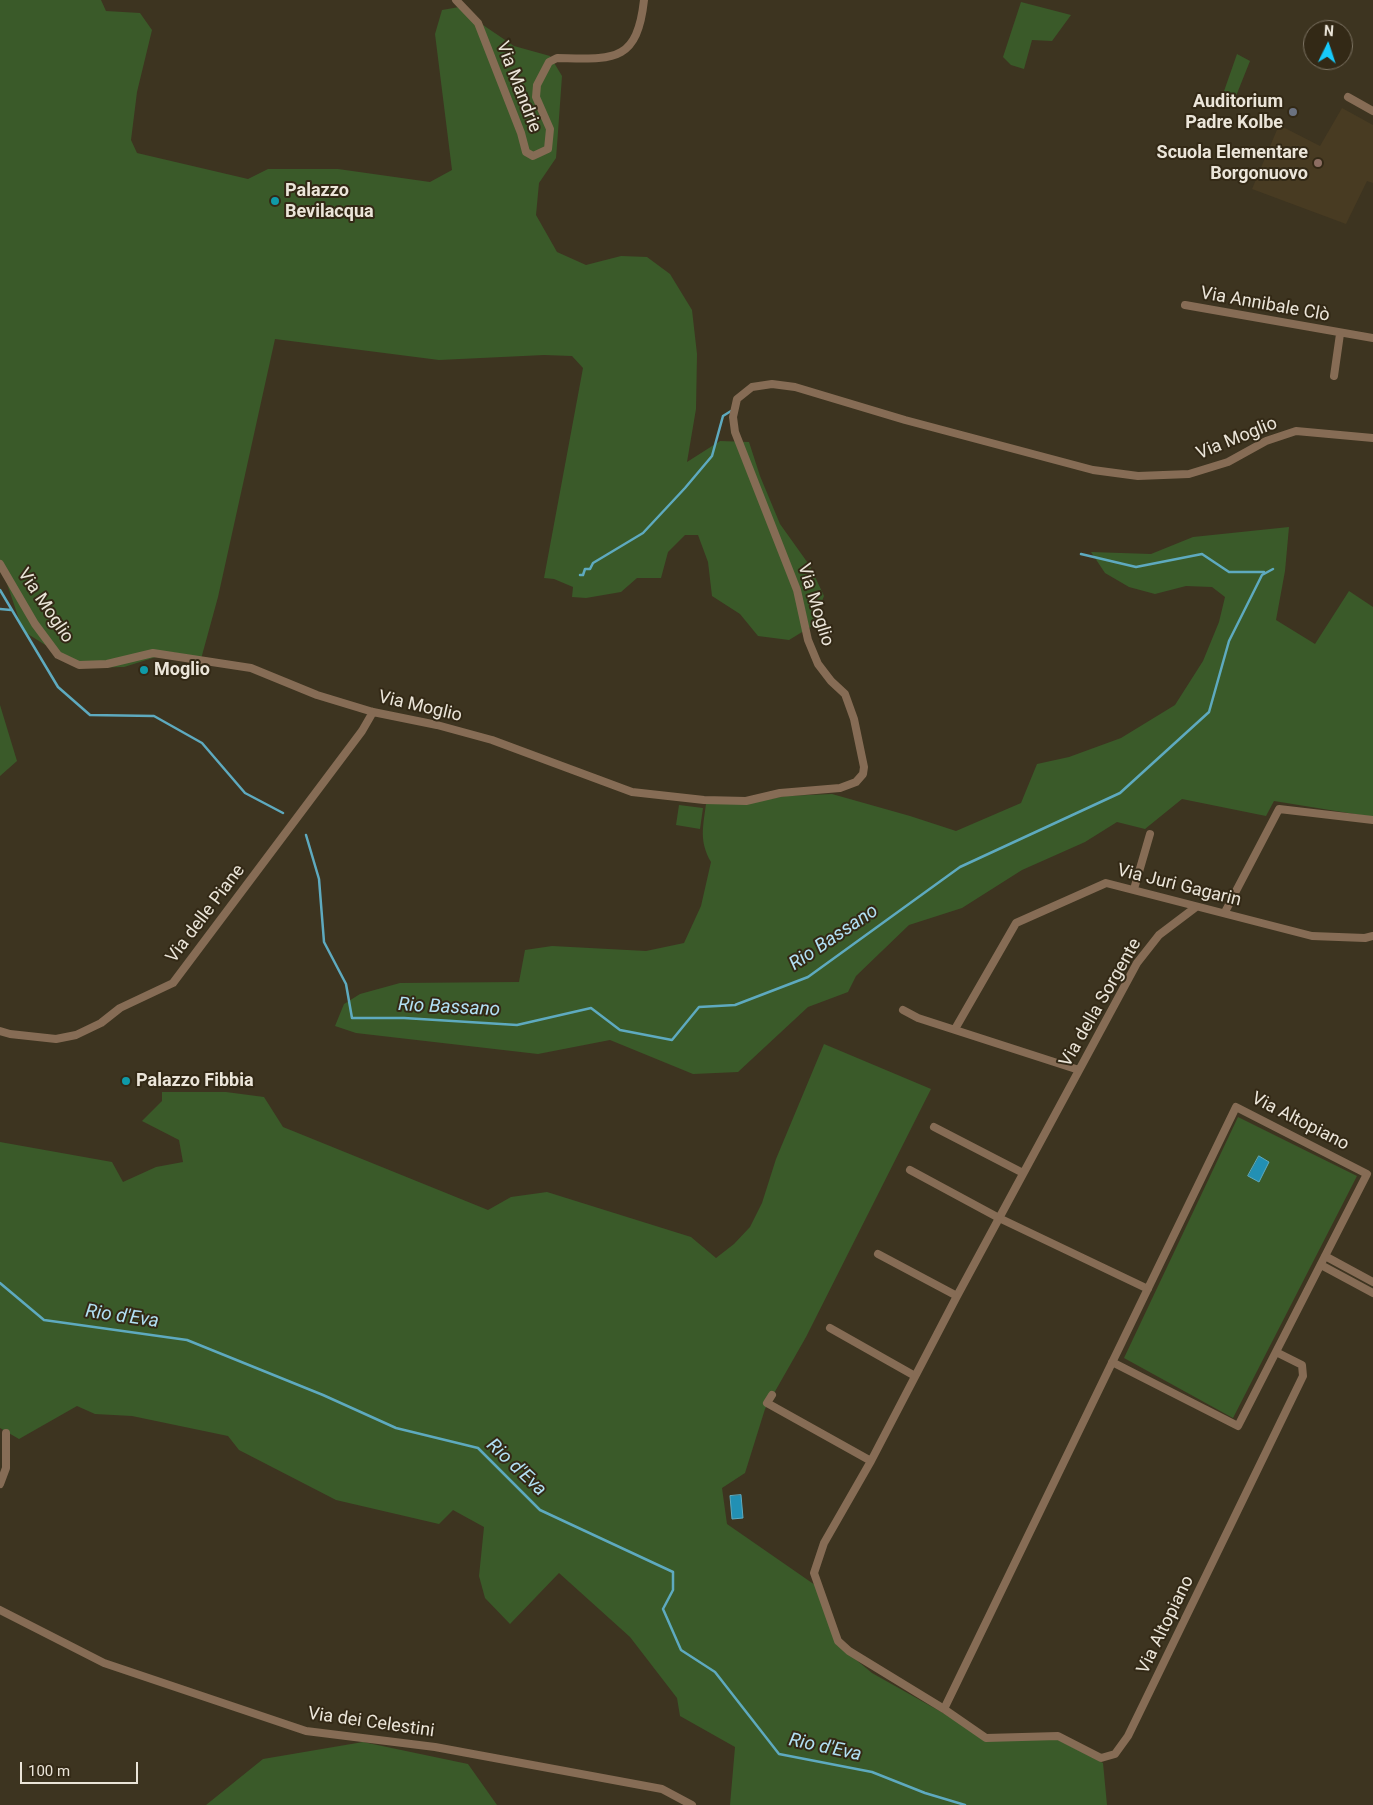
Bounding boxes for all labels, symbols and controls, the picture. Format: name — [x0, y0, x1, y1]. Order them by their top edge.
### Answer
north arrow — [1303, 20, 1353, 70]
text: N — [1323, 23, 1334, 39]
street label: Via Mandrie — [491, 38, 545, 136]
place label: Auditorium Padre Kolbe — [1185, 91, 1283, 134]
marker: Auditorium Padre Kolbe — [1287, 106, 1299, 118]
place label: Scuola Elementare Borgonuovo — [1157, 142, 1308, 184]
marker: Scuola Elementare Borgonuovo — [1312, 157, 1324, 169]
place label: Palazzo Bevilacqua — [285, 180, 374, 222]
marker: Palazzo Bevilacqua — [269, 195, 281, 207]
street label: Via Annibale Clò — [1199, 283, 1331, 327]
street label: Via Moglio — [1193, 413, 1281, 465]
street label: Via Moglio — [792, 561, 838, 649]
street label: Via Moglio — [12, 565, 78, 647]
place label: Moglio — [154, 659, 210, 681]
marker: Moglio — [138, 664, 150, 676]
street label: Via Moglio — [376, 687, 464, 727]
street label: Via Juri Gagarin — [1115, 860, 1243, 912]
street label: Via delle Piane — [162, 861, 250, 967]
water label: Rio Bassano — [785, 900, 883, 976]
street label: Via della Sorgente — [1055, 935, 1147, 1071]
water label: Rio Bassano — [397, 994, 501, 1022]
place label: Palazzo Fibbia — [136, 1070, 254, 1092]
marker: Palazzo Fibbia — [120, 1075, 132, 1087]
street label: Via Altopiano — [1248, 1088, 1352, 1156]
water label: Rio d'Eva — [84, 1301, 160, 1333]
water label: Rio d'Eva — [481, 1435, 551, 1501]
street label: Via Altopiano — [1133, 1572, 1199, 1678]
street label: Via dei Celestini — [306, 1703, 436, 1743]
water label: Rio d'Eva — [787, 1729, 863, 1767]
scale bar — [22, 1752, 140, 1784]
text: 100 m — [28, 1762, 70, 1780]

